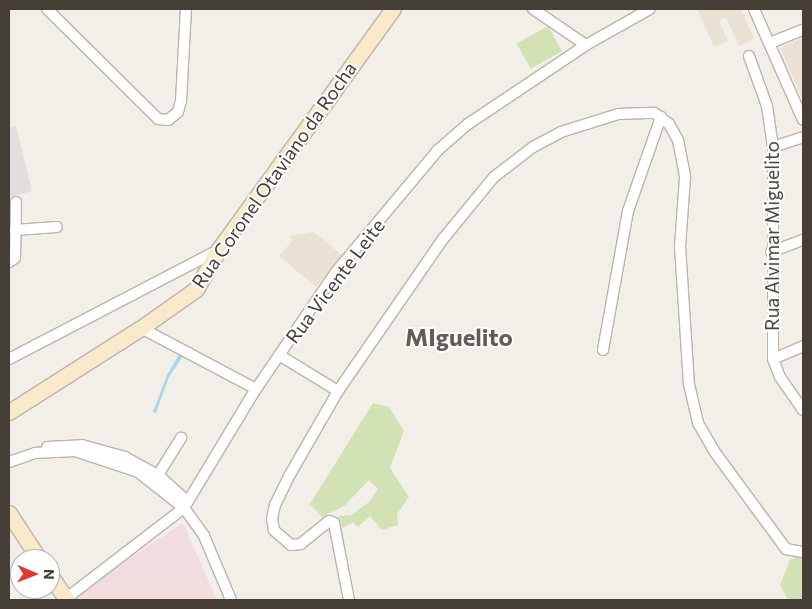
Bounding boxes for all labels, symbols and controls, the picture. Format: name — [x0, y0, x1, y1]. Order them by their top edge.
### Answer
street label: Rua Coronel Otaviano da Rocha — [187, 58, 361, 292]
street label: Rua Alvimar Miguelito — [761, 141, 783, 331]
street label: Rua Vicente Leite — [281, 214, 389, 348]
district label: MIguelito — [405, 323, 513, 351]
north arrow — [10, 549, 60, 599]
text: N — [41, 569, 58, 580]

